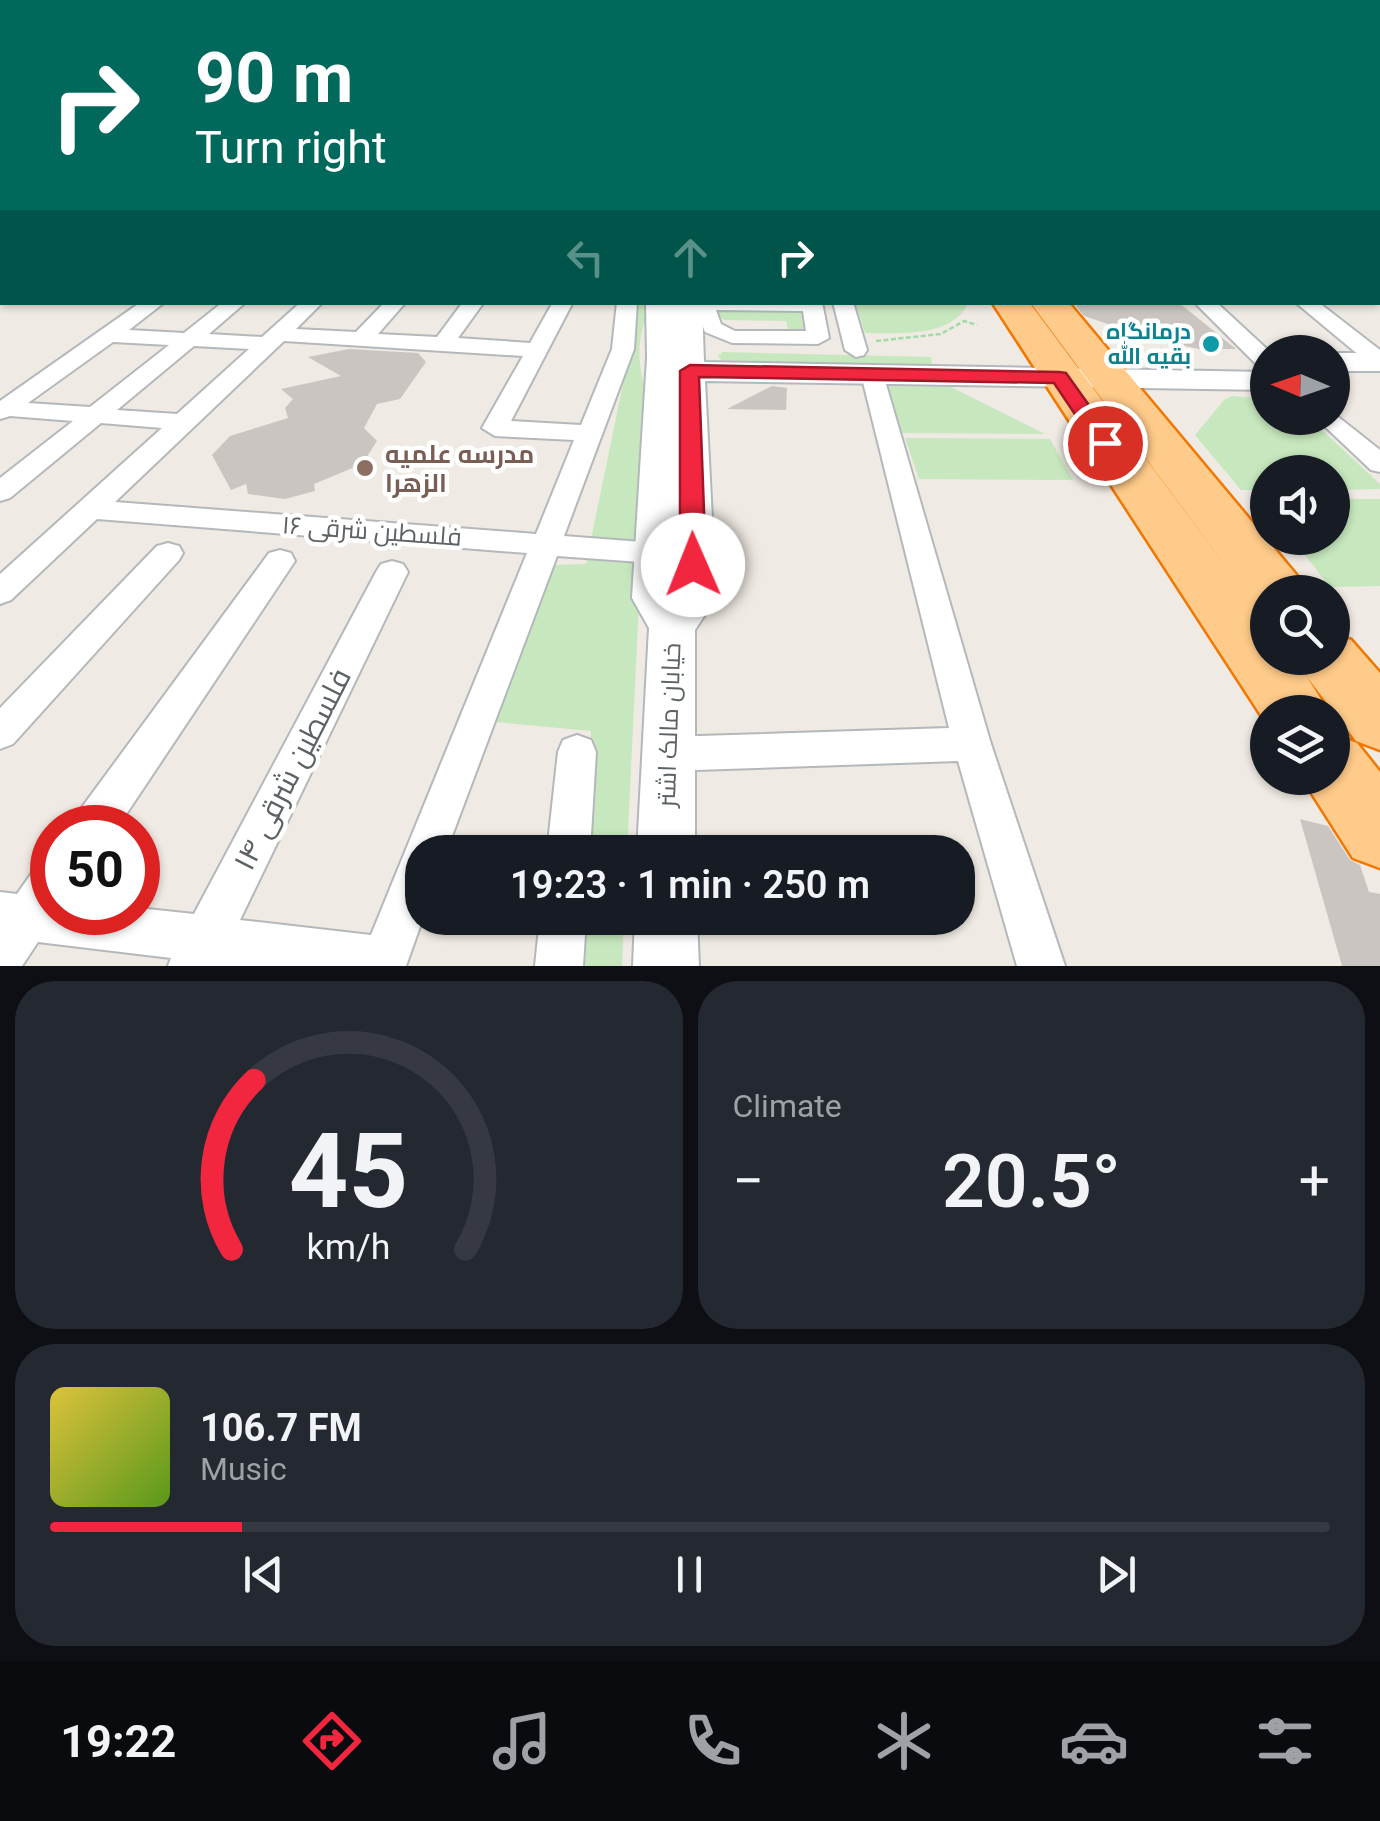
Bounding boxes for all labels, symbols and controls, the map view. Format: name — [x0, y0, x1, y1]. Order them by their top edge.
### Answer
text: 90 m — [195, 37, 353, 119]
icon: right — [30, 40, 160, 170]
text: Turn right — [195, 121, 387, 174]
icon: left — [558, 230, 613, 285]
icon: ahead — [663, 230, 718, 285]
icon: right — [768, 230, 823, 285]
place label: درمانگاه بقیه الله — [1106, 319, 1191, 369]
marker: درمانگاه بقیه الله — [1200, 333, 1222, 355]
north arrow — [1250, 335, 1350, 435]
map controls — [1250, 335, 1350, 795]
pin — [1063, 401, 1148, 486]
icon: arrive — [1078, 416, 1133, 471]
place label: مدرسه علمیه الزهرا — [385, 440, 534, 498]
button: sound — [1250, 455, 1350, 555]
marker: مدرسه علمیه الزهرا — [354, 457, 376, 479]
street label: فلسطین شرقی ۱۶ — [281, 510, 463, 552]
position arrow — [641, 513, 745, 617]
button: search — [1250, 575, 1350, 675]
street label: خیابان مالک اشتر — [652, 642, 686, 810]
street label: فلسطین شرقی ۱۴ — [226, 662, 359, 876]
button: layers — [1250, 695, 1350, 795]
speed limit sign: 50 — [30, 805, 160, 935]
text: 19:23 · 1 min · 250 m — [510, 863, 870, 907]
text: Climate — [733, 1087, 842, 1125]
text: 45 — [289, 1111, 408, 1232]
text: 20.5° — [942, 1137, 1121, 1225]
text: − — [733, 1149, 764, 1213]
text: + — [1299, 1149, 1330, 1213]
text: km/h — [307, 1226, 391, 1268]
text: 106.7 FM — [200, 1406, 362, 1450]
text: Music — [200, 1450, 287, 1488]
icon: previous — [236, 1547, 291, 1602]
icon: pause — [662, 1547, 717, 1602]
icon: next — [1089, 1547, 1144, 1602]
icon: directions — [297, 1706, 367, 1776]
icon: music — [487, 1706, 557, 1776]
icon: phone — [678, 1706, 748, 1776]
icon: climate — [869, 1706, 939, 1776]
icon: car — [1059, 1706, 1129, 1776]
icon: filters — [1250, 1706, 1320, 1776]
text: 19:22 — [60, 1715, 176, 1768]

